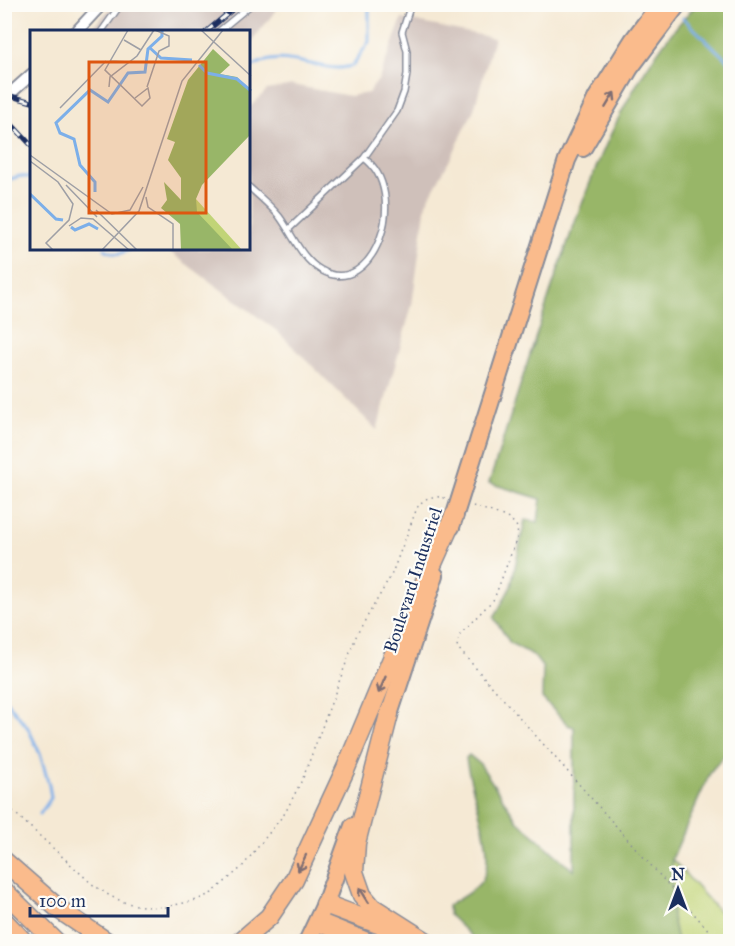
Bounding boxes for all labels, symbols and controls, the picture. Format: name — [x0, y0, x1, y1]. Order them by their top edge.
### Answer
inset map — [30, 30, 250, 250]
one-way arrow — [603, 92, 616, 109]
street label: Boulevard Industriel — [379, 504, 447, 656]
one-way arrow — [376, 676, 387, 694]
one-way arrow — [296, 854, 308, 872]
north arrow — [648, 859, 708, 919]
text: N — [671, 865, 685, 884]
scale bar — [30, 880, 168, 918]
one-way arrow — [357, 887, 369, 904]
text: 100 m — [39, 890, 86, 912]

